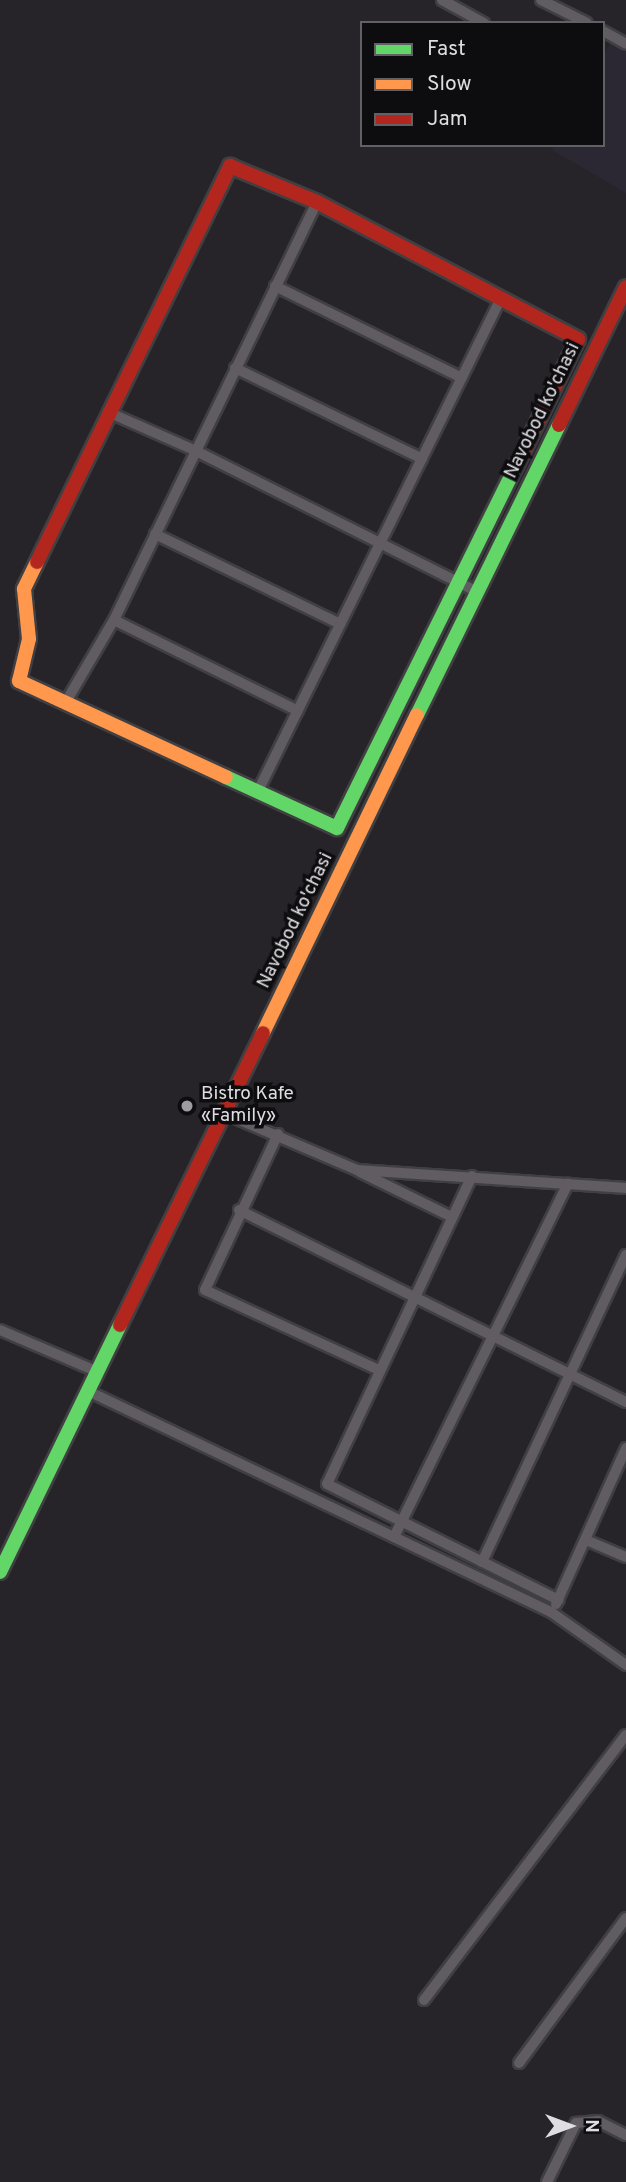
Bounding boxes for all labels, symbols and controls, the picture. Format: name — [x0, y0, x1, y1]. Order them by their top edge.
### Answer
legend — [360, 21, 605, 147]
text: Fast — [427, 36, 466, 63]
text: Slow — [427, 71, 472, 98]
text: Jam — [427, 106, 468, 133]
street label: Navobod ko'chasi — [500, 339, 586, 483]
street label: Navobod ko'chasi — [253, 849, 339, 993]
place label: Bistro Kafe «Family» — [201, 1084, 294, 1128]
marker: Bistro Kafe «Family» — [179, 1098, 195, 1114]
north arrow — [535, 2091, 605, 2161]
text: N — [579, 2119, 603, 2133]

